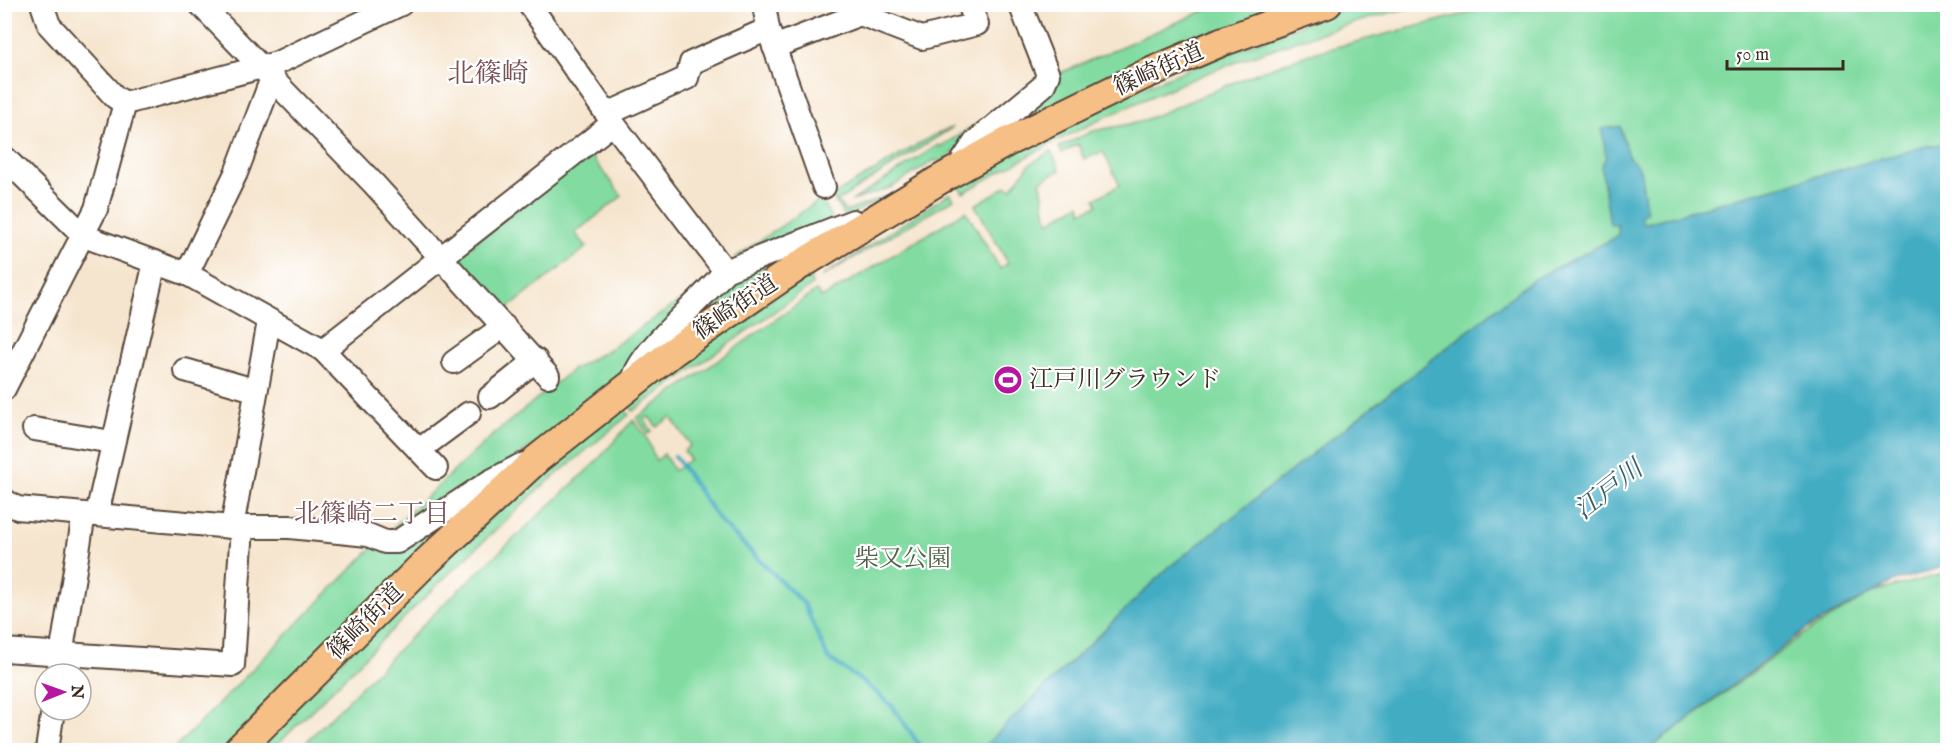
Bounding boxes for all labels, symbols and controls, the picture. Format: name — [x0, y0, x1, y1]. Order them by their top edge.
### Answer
scale bar — [1727, 33, 1842, 71]
street label: 篠崎街道 — [1109, 36, 1209, 104]
text: 50 m — [1736, 44, 1769, 67]
district label: 北篠崎 — [448, 58, 529, 92]
street label: 篠崎街道 — [688, 268, 784, 348]
sports icon: 江戸川グラウンド — [992, 364, 1024, 396]
place label: 江戸川グラウンド — [1029, 365, 1221, 396]
water label: 江戸川 — [1568, 451, 1652, 527]
district label: 北篠崎二丁目 — [294, 498, 450, 531]
park label: 柴又公園 — [855, 544, 951, 575]
street label: 篠崎街道 — [321, 577, 411, 667]
north arrow — [33, 662, 93, 722]
text: N — [66, 684, 86, 699]

